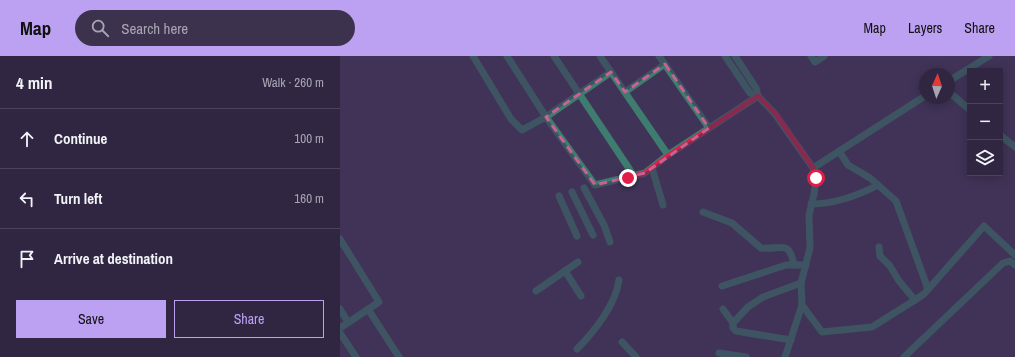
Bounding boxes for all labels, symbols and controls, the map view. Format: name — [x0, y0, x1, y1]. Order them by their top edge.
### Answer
search box — [75, 10, 355, 46]
text: Map — [20, 15, 51, 41]
icon: search — [89, 17, 111, 39]
text: Search here — [121, 18, 188, 39]
text: Map — [864, 19, 886, 37]
text: Layers — [908, 19, 942, 37]
text: Share — [964, 19, 995, 37]
north arrow — [919, 68, 955, 104]
map controls — [967, 68, 1003, 176]
button: + — [967, 68, 1003, 104]
text: 4 min — [16, 71, 52, 94]
text: Walk · 260 m — [262, 74, 324, 91]
button: − — [967, 104, 1003, 140]
icon: ahead — [16, 128, 38, 150]
text: Continue — [54, 128, 107, 149]
text: 100 m — [294, 130, 324, 147]
button: layers — [967, 140, 1003, 176]
route end — [619, 169, 637, 187]
route start — [807, 169, 825, 187]
icon: left — [16, 188, 38, 210]
text: Turn left — [54, 188, 102, 209]
text: 160 m — [294, 190, 324, 207]
icon: arrive — [16, 248, 38, 270]
text: Arrive at destination — [54, 248, 173, 269]
button: Save — [16, 300, 166, 338]
button: Share — [174, 300, 324, 338]

